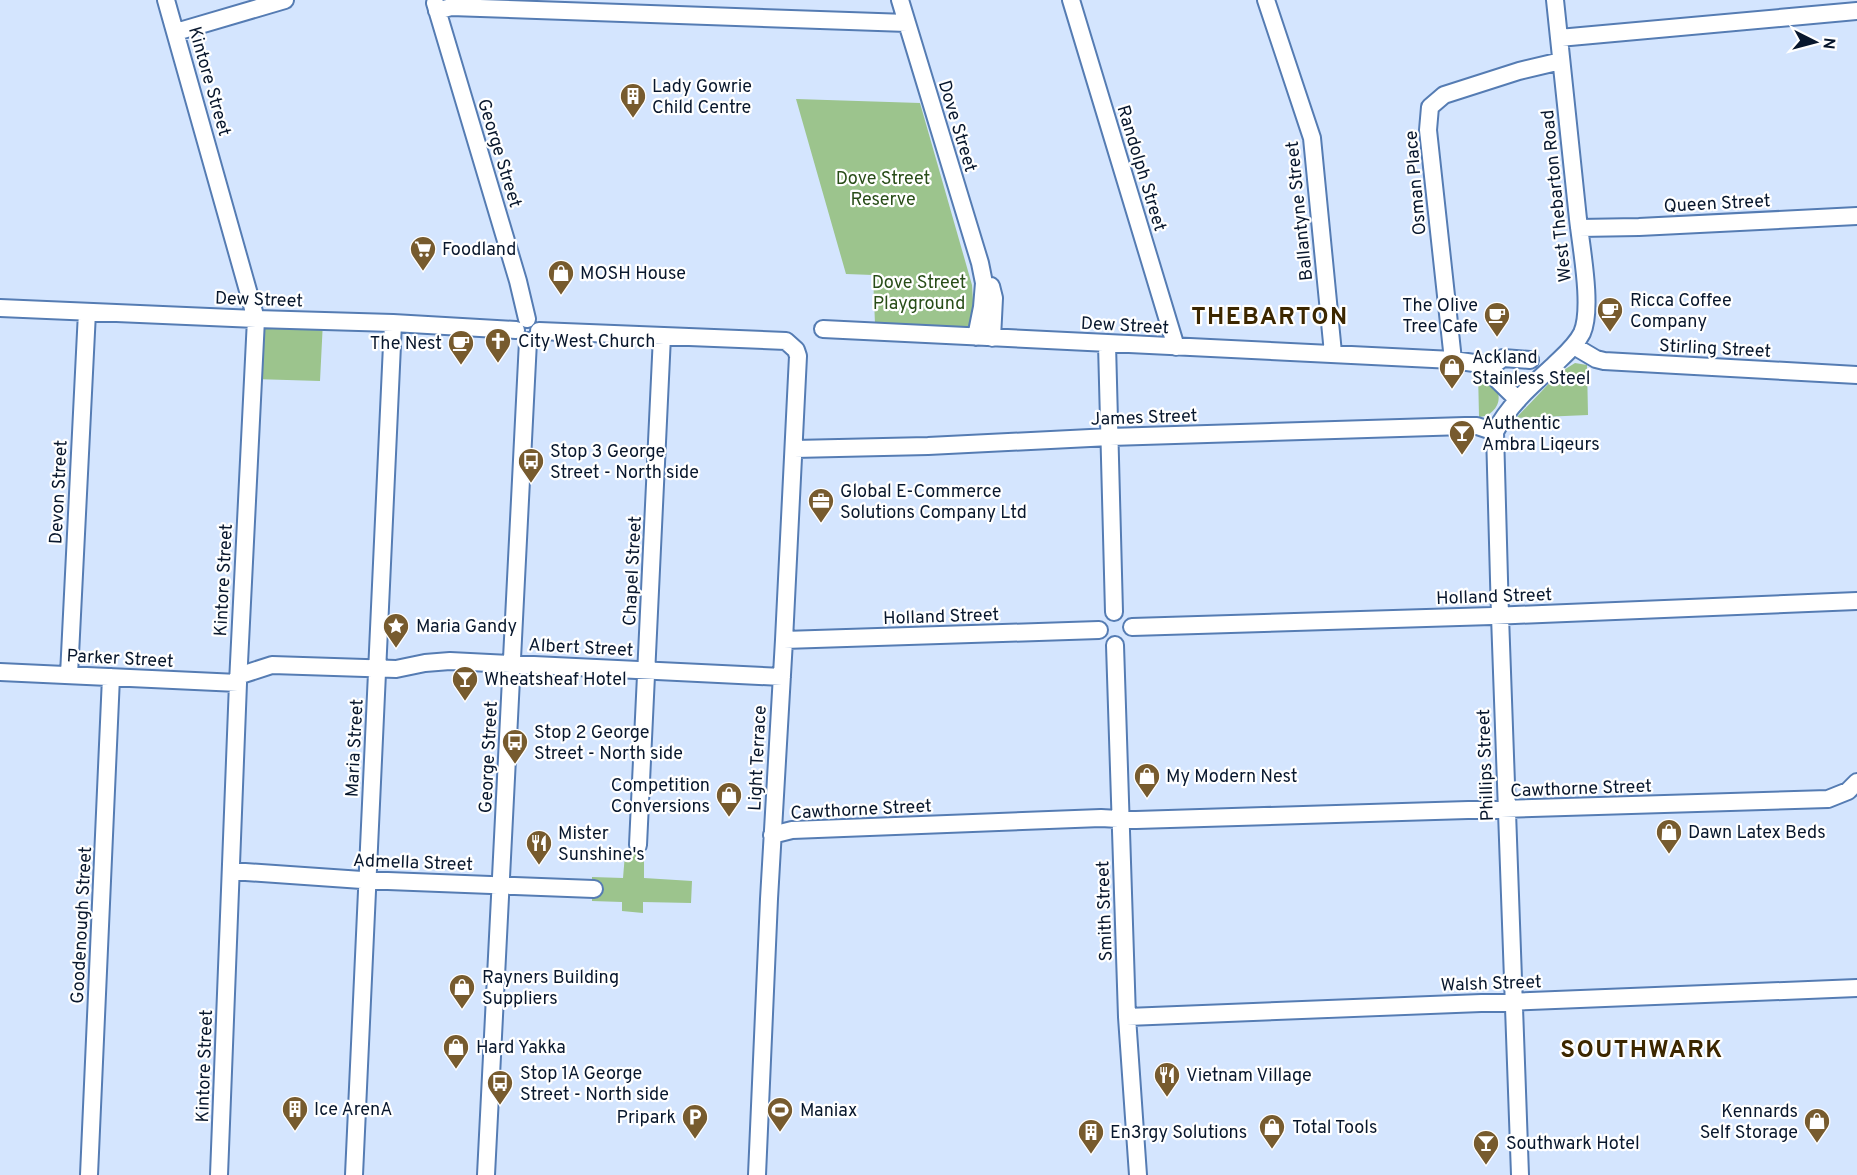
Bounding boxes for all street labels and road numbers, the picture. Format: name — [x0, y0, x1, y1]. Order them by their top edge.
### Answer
street label: Kintore Street — [182, 24, 235, 139]
street label: Dove Street — [932, 78, 981, 175]
street label: George Street — [471, 96, 526, 211]
street label: Randolph Street — [1110, 102, 1171, 234]
street label: West Thebarton Road — [1537, 108, 1578, 283]
street label: Osman Place — [1400, 129, 1433, 236]
street label: Ballantyne Street — [1282, 140, 1319, 282]
street label: Queen Street — [1663, 190, 1771, 219]
street label: Dew Street — [214, 287, 303, 314]
street label: Dew Street — [1080, 313, 1170, 340]
street label: Stirling Street — [1658, 335, 1772, 364]
street label: James Street — [1090, 405, 1198, 432]
street label: Devon Street — [45, 439, 74, 545]
street label: Chapel Street — [619, 515, 648, 627]
street label: Kintore Street — [210, 523, 239, 637]
street label: Holland Street — [1436, 584, 1552, 611]
street label: Holland Street — [883, 604, 999, 631]
street label: Albert Street — [528, 634, 634, 663]
street label: Parker Street — [66, 645, 174, 674]
street label: Maria Street — [341, 698, 370, 798]
street label: George Street — [475, 700, 504, 814]
street label: Light Terrace — [744, 705, 773, 812]
street label: Phillips Street — [1473, 708, 1500, 821]
street label: Cawthorne Street — [1510, 776, 1652, 803]
street label: Cawthorne Street — [790, 795, 932, 826]
street label: Goodenough Street — [67, 846, 98, 1004]
street label: Admella Street — [353, 850, 473, 877]
street label: Smith Street — [1092, 860, 1119, 962]
street label: Walsh Street — [1440, 971, 1542, 998]
street label: Kintore Street — [192, 1009, 219, 1123]

